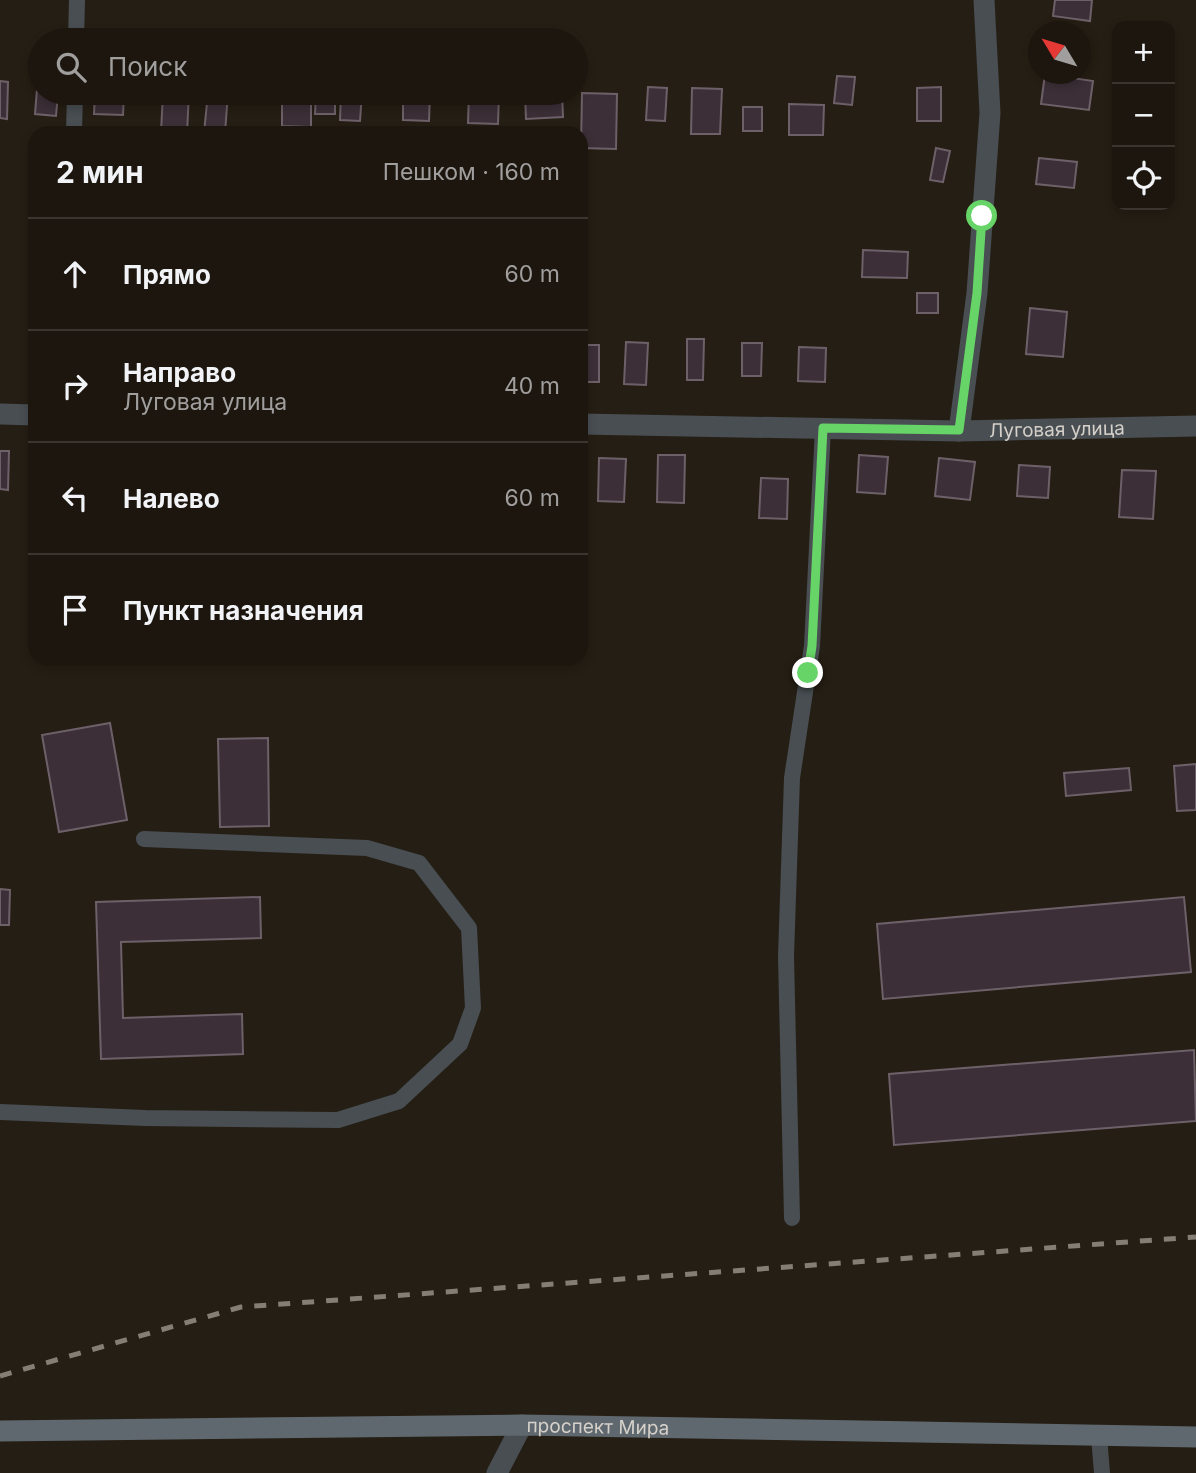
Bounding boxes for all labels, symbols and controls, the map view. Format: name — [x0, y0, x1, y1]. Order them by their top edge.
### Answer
north arrow — [1028, 21, 1091, 84]
map controls — [1112, 21, 1175, 210]
button: + — [1112, 21, 1175, 84]
search box — [28, 28, 588, 105]
icon: search — [52, 48, 90, 86]
text: Поиск — [108, 51, 187, 82]
button: − — [1112, 84, 1175, 147]
button: locate — [1112, 147, 1175, 210]
text: 2 мин — [56, 154, 144, 190]
text: Пешком · 160 m — [383, 158, 560, 186]
route start — [966, 200, 997, 231]
icon: ahead — [56, 255, 94, 293]
text: Прямо — [123, 259, 211, 290]
text: 60 m — [505, 260, 560, 288]
text: Направо — [123, 357, 236, 388]
icon: right — [56, 367, 94, 405]
text: 40 m — [504, 372, 560, 400]
text: Луговая улица — [123, 388, 287, 416]
street label: Луговая улица — [989, 416, 1125, 442]
icon: left — [56, 479, 94, 517]
text: Налево — [123, 483, 220, 514]
text: 60 m — [505, 484, 560, 512]
icon: arrive — [56, 591, 94, 629]
text: Пункт назначения — [123, 595, 364, 626]
route end — [792, 657, 823, 688]
street label: проспект Мира — [526, 1414, 670, 1439]

